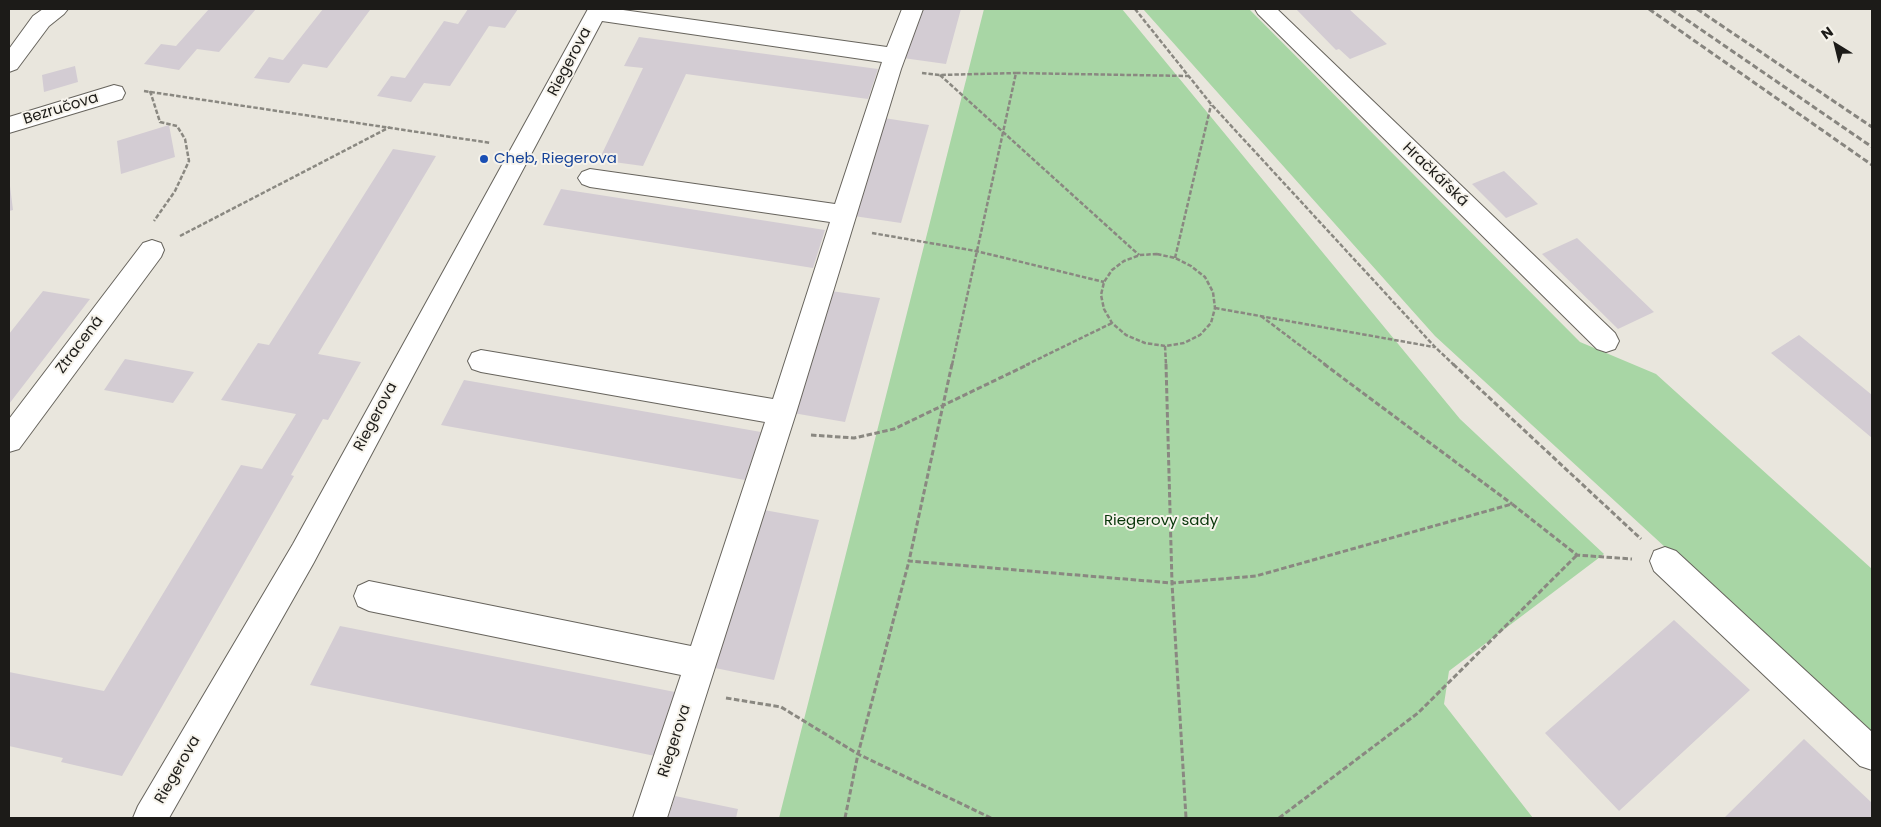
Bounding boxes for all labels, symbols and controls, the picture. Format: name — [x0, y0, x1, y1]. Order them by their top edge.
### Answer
north arrow — [1811, 20, 1861, 70]
text: N — [1817, 22, 1837, 44]
street label: Riegerova — [544, 25, 596, 99]
street label: Bezručova — [21, 89, 101, 129]
street label: Hračkářská — [1398, 139, 1472, 211]
place label: Cheb, Riegerova — [494, 150, 617, 168]
marker: Cheb, Riegerova — [478, 153, 490, 165]
street label: Ztracená — [53, 313, 107, 377]
street label: Riegerova — [350, 380, 402, 454]
park label: Riegerovy sady — [1104, 512, 1218, 530]
street label: Riegerova — [655, 702, 695, 780]
street label: Riegerova — [151, 733, 205, 807]

